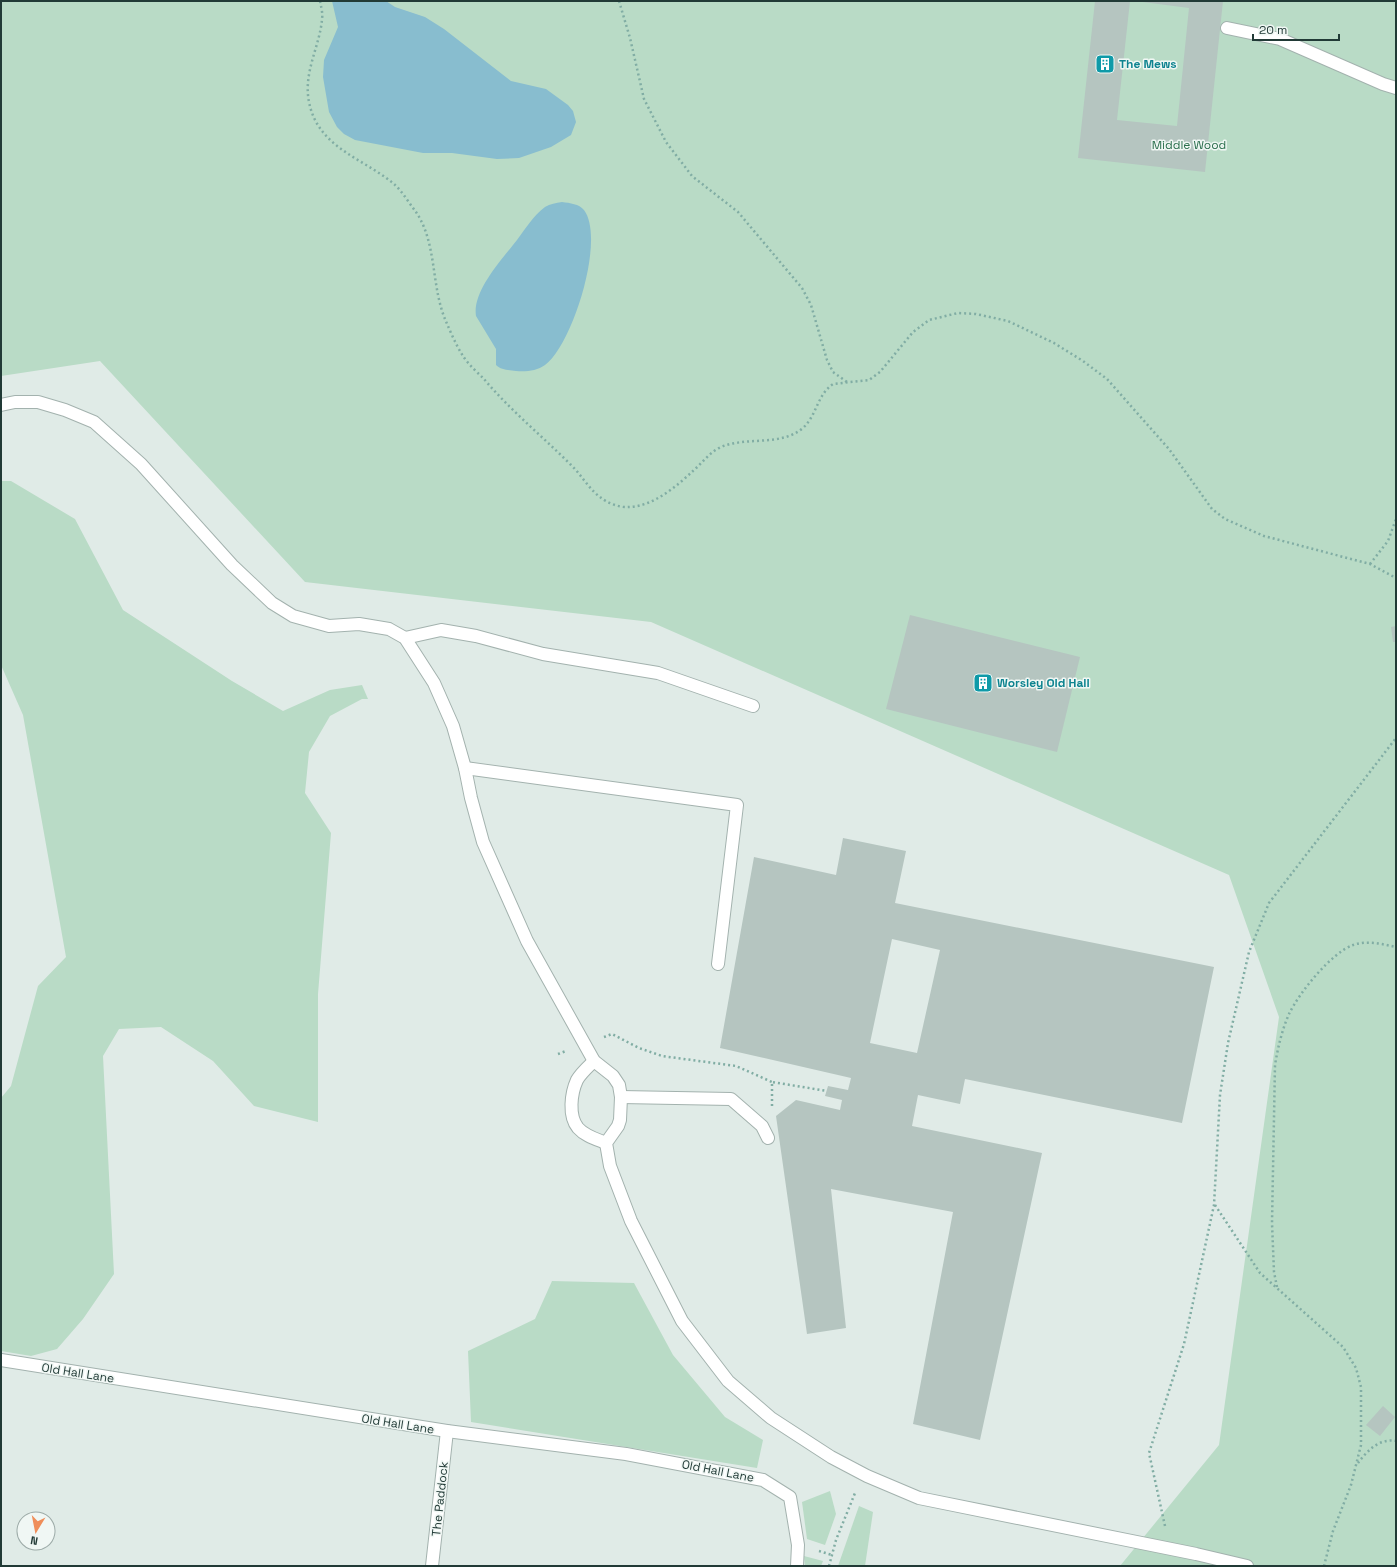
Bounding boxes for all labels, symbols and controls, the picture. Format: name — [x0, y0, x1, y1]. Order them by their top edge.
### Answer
scale bar — [1253, 16, 1339, 42]
text: 20 m — [1259, 22, 1287, 38]
building icon: The Mews — [1094, 53, 1116, 75]
place label: The Mews — [1119, 56, 1177, 72]
park label: Middle Wood — [1152, 137, 1226, 153]
building icon: Worsley Old Hall — [972, 672, 994, 694]
place label: Worsley Old Hall — [997, 675, 1090, 691]
street label: Old Hall Lane — [40, 1359, 116, 1387]
street label: Old Hall Lane — [360, 1410, 436, 1438]
street label: Old Hall Lane — [680, 1456, 756, 1486]
street label: The Paddock — [428, 1460, 452, 1537]
north arrow — [16, 1511, 56, 1551]
text: N — [29, 1533, 39, 1548]

